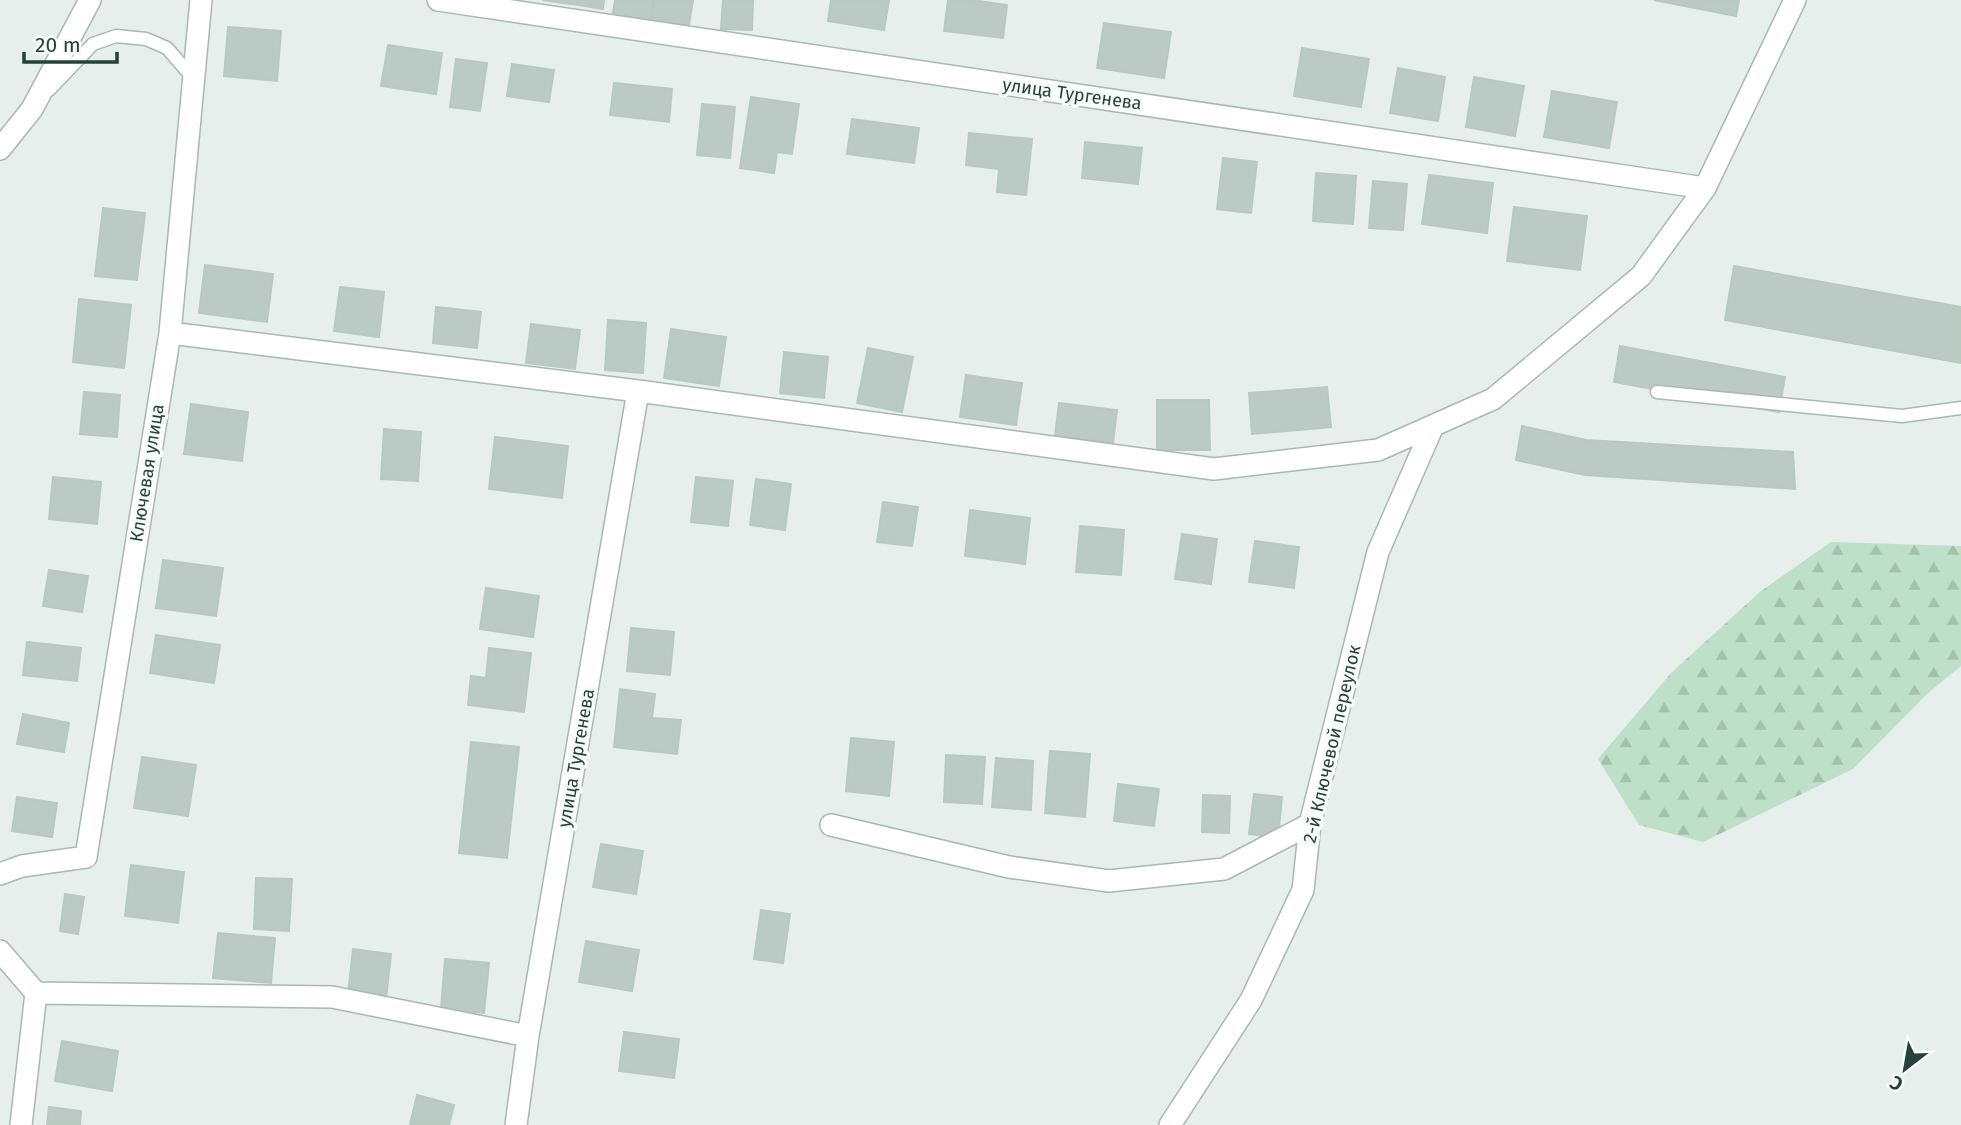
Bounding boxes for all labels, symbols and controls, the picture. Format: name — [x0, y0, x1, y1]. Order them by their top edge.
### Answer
scale bar — [24, 21, 117, 65]
text: 20 m — [35, 32, 81, 58]
street label: улица Тургенева — [1001, 73, 1143, 115]
street label: Ключевая улица — [125, 402, 169, 544]
street label: 2-й Ключевой переулок — [1299, 642, 1366, 845]
street label: улица Тургенева — [553, 687, 599, 829]
north arrow — [1870, 1034, 1940, 1104]
text: С — [1886, 1070, 1907, 1096]

